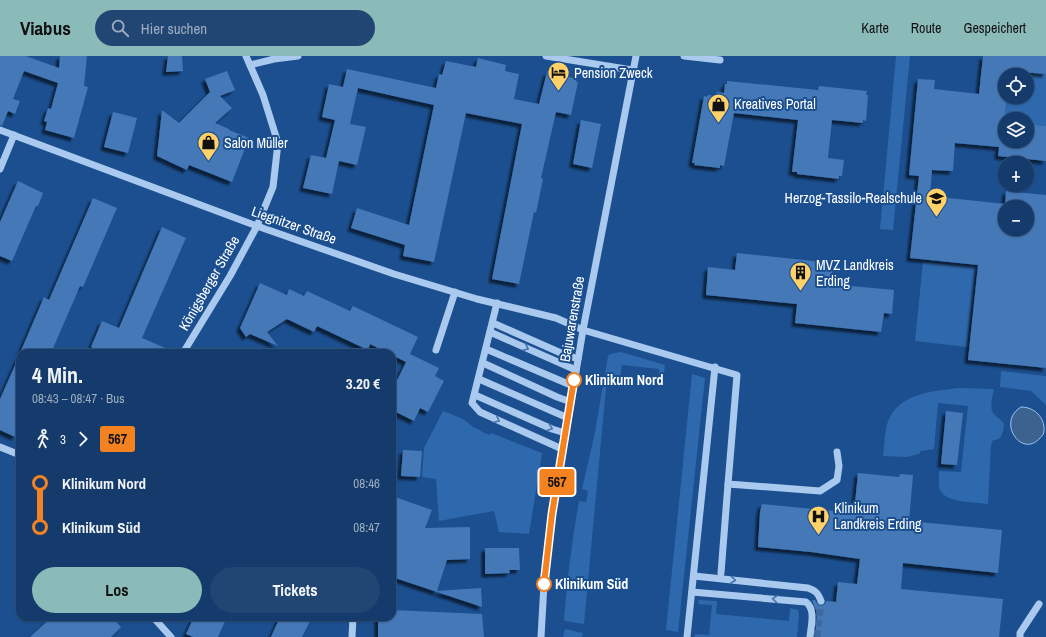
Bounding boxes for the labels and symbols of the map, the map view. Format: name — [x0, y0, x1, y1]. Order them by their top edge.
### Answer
hotel icon: Pension Zweck — [546, 60, 572, 93]
place label: Pension Zweck — [574, 64, 653, 82]
shop icon: Kreatives Portal — [705, 91, 731, 124]
place label: Kreatives Portal — [734, 95, 816, 113]
shop icon: Salon Müller — [196, 130, 222, 163]
place label: Salon Müller — [224, 134, 288, 152]
school or university icon: Herzog-Tassilo-Realschule — [924, 185, 950, 218]
place label: Herzog-Tassilo-Realschule — [785, 189, 922, 207]
street label: Liegnitzer Straße — [249, 202, 339, 248]
street label: Königsberger Straße — [175, 232, 243, 334]
place label: MVZ Landkreis Erding — [816, 256, 894, 290]
building icon: MVZ Landkreis Erding — [787, 260, 813, 293]
street label: Bajuwarenstraße — [556, 275, 588, 363]
one-way arrow — [522, 343, 529, 351]
place label: Klinikum Nord — [585, 371, 663, 389]
marker: Klinikum Nord — [566, 372, 582, 388]
one-way arrow — [492, 415, 500, 423]
one-way arrow — [546, 423, 553, 432]
line badge: 567 — [534, 469, 580, 495]
place label: Klinikum Landkreis Erding — [834, 499, 922, 533]
hospital icon: Klinikum Landkreis Erding — [806, 503, 832, 536]
place label: Klinikum Süd — [555, 575, 628, 593]
one-way arrow — [729, 575, 736, 584]
marker: Klinikum Süd — [536, 576, 552, 592]
one-way arrow — [772, 595, 778, 604]

